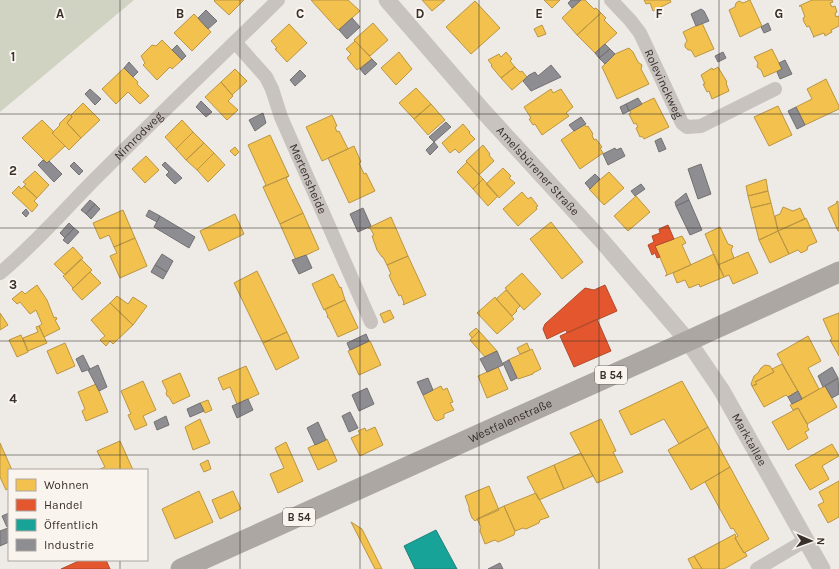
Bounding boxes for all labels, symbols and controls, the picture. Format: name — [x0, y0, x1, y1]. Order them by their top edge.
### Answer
text: A — [56, 6, 64, 21]
text: B — [176, 6, 184, 21]
text: C — [296, 6, 304, 21]
text: D — [416, 6, 425, 21]
text: E — [535, 6, 543, 21]
text: F — [655, 6, 663, 21]
text: G — [775, 6, 783, 21]
street label: Rolevinckweg — [641, 47, 686, 121]
text: 1 — [11, 49, 15, 64]
street label: Nimrodweg — [111, 109, 166, 163]
street label: Amelsbürener Straße — [494, 123, 582, 218]
street label: Mertensheide — [287, 141, 330, 216]
text: 2 — [9, 163, 17, 178]
text: 3 — [9, 277, 17, 292]
road number: B 54 — [595, 366, 627, 384]
text: 4 — [9, 391, 17, 406]
street label: Westfalenstraße — [466, 396, 554, 446]
street label: Marktallee — [729, 411, 770, 468]
legend — [8, 469, 148, 561]
text: Wohnen — [44, 478, 89, 492]
text: Handel — [44, 498, 83, 512]
road number: B 54 — [283, 508, 315, 526]
text: Öffentlich — [44, 518, 98, 532]
north arrow — [791, 521, 831, 561]
text: N — [814, 537, 827, 546]
text: Industrie — [44, 538, 94, 552]

